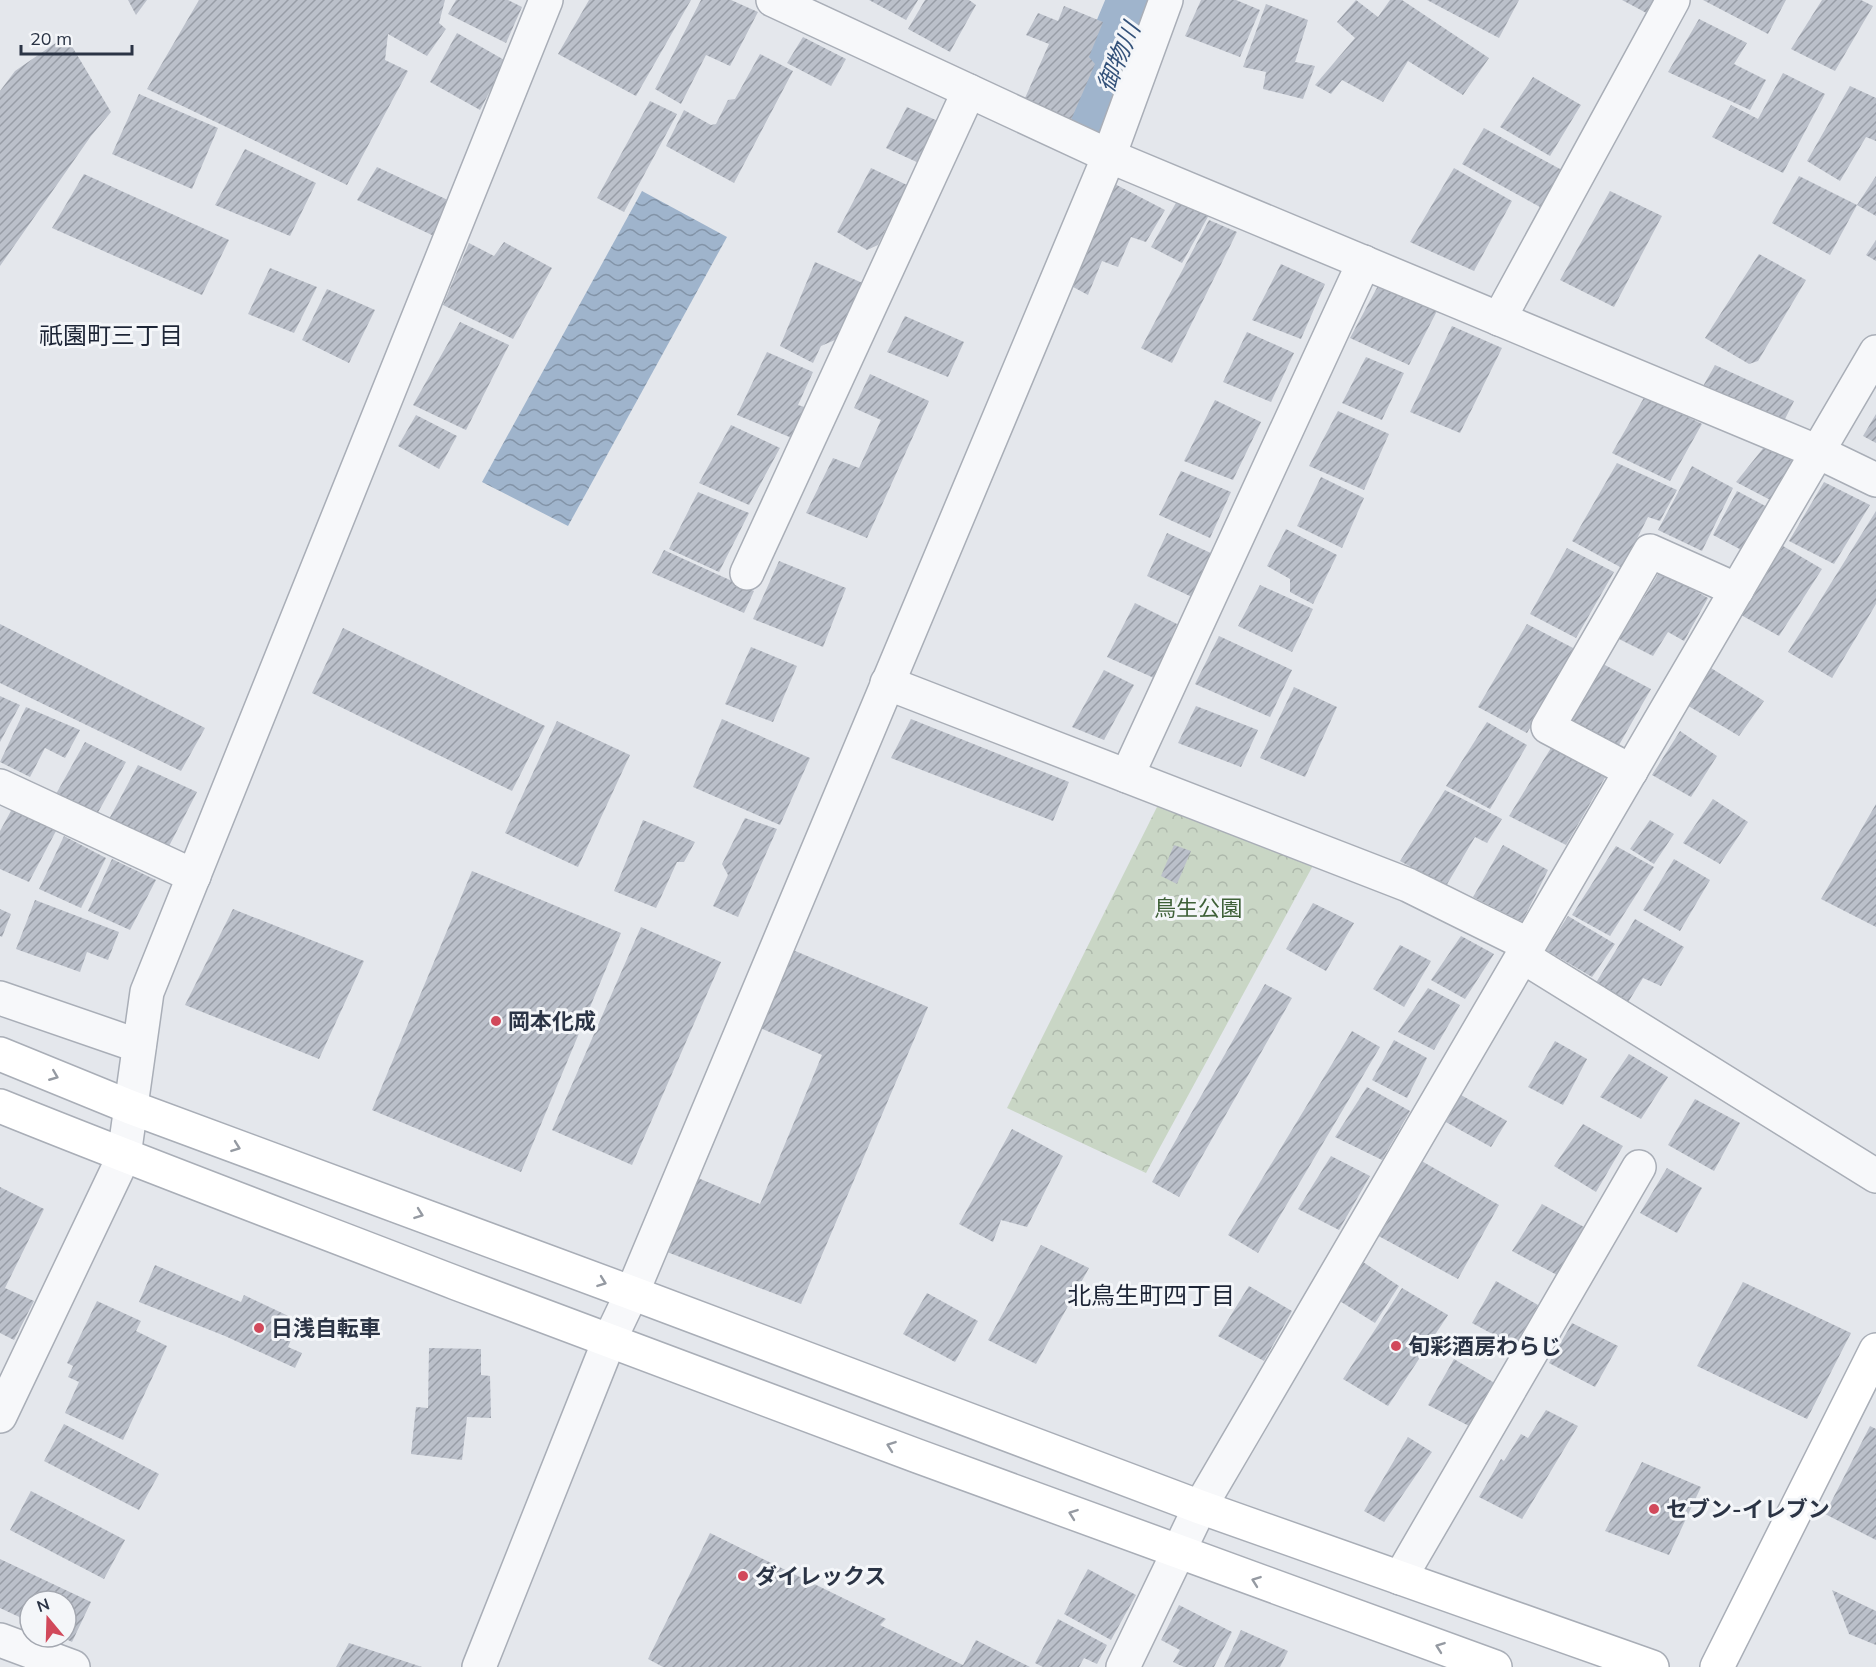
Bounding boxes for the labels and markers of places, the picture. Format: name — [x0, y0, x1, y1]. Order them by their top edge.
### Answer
place label: 岡本化成 — [508, 1007, 596, 1035]
marker: 岡本化成 — [489, 1014, 503, 1028]
place label: 日浅自転車 — [271, 1314, 381, 1342]
marker: 日浅自転車 — [252, 1321, 266, 1335]
place label: 旬彩酒房わらじ — [1408, 1332, 1562, 1360]
marker: 旬彩酒房わらじ — [1389, 1339, 1403, 1353]
place label: セブン-イレブン — [1666, 1495, 1830, 1523]
marker: セブン-イレブン — [1647, 1502, 1661, 1516]
place label: ダイレックス — [755, 1562, 886, 1590]
marker: ダイレックス — [736, 1569, 750, 1583]

